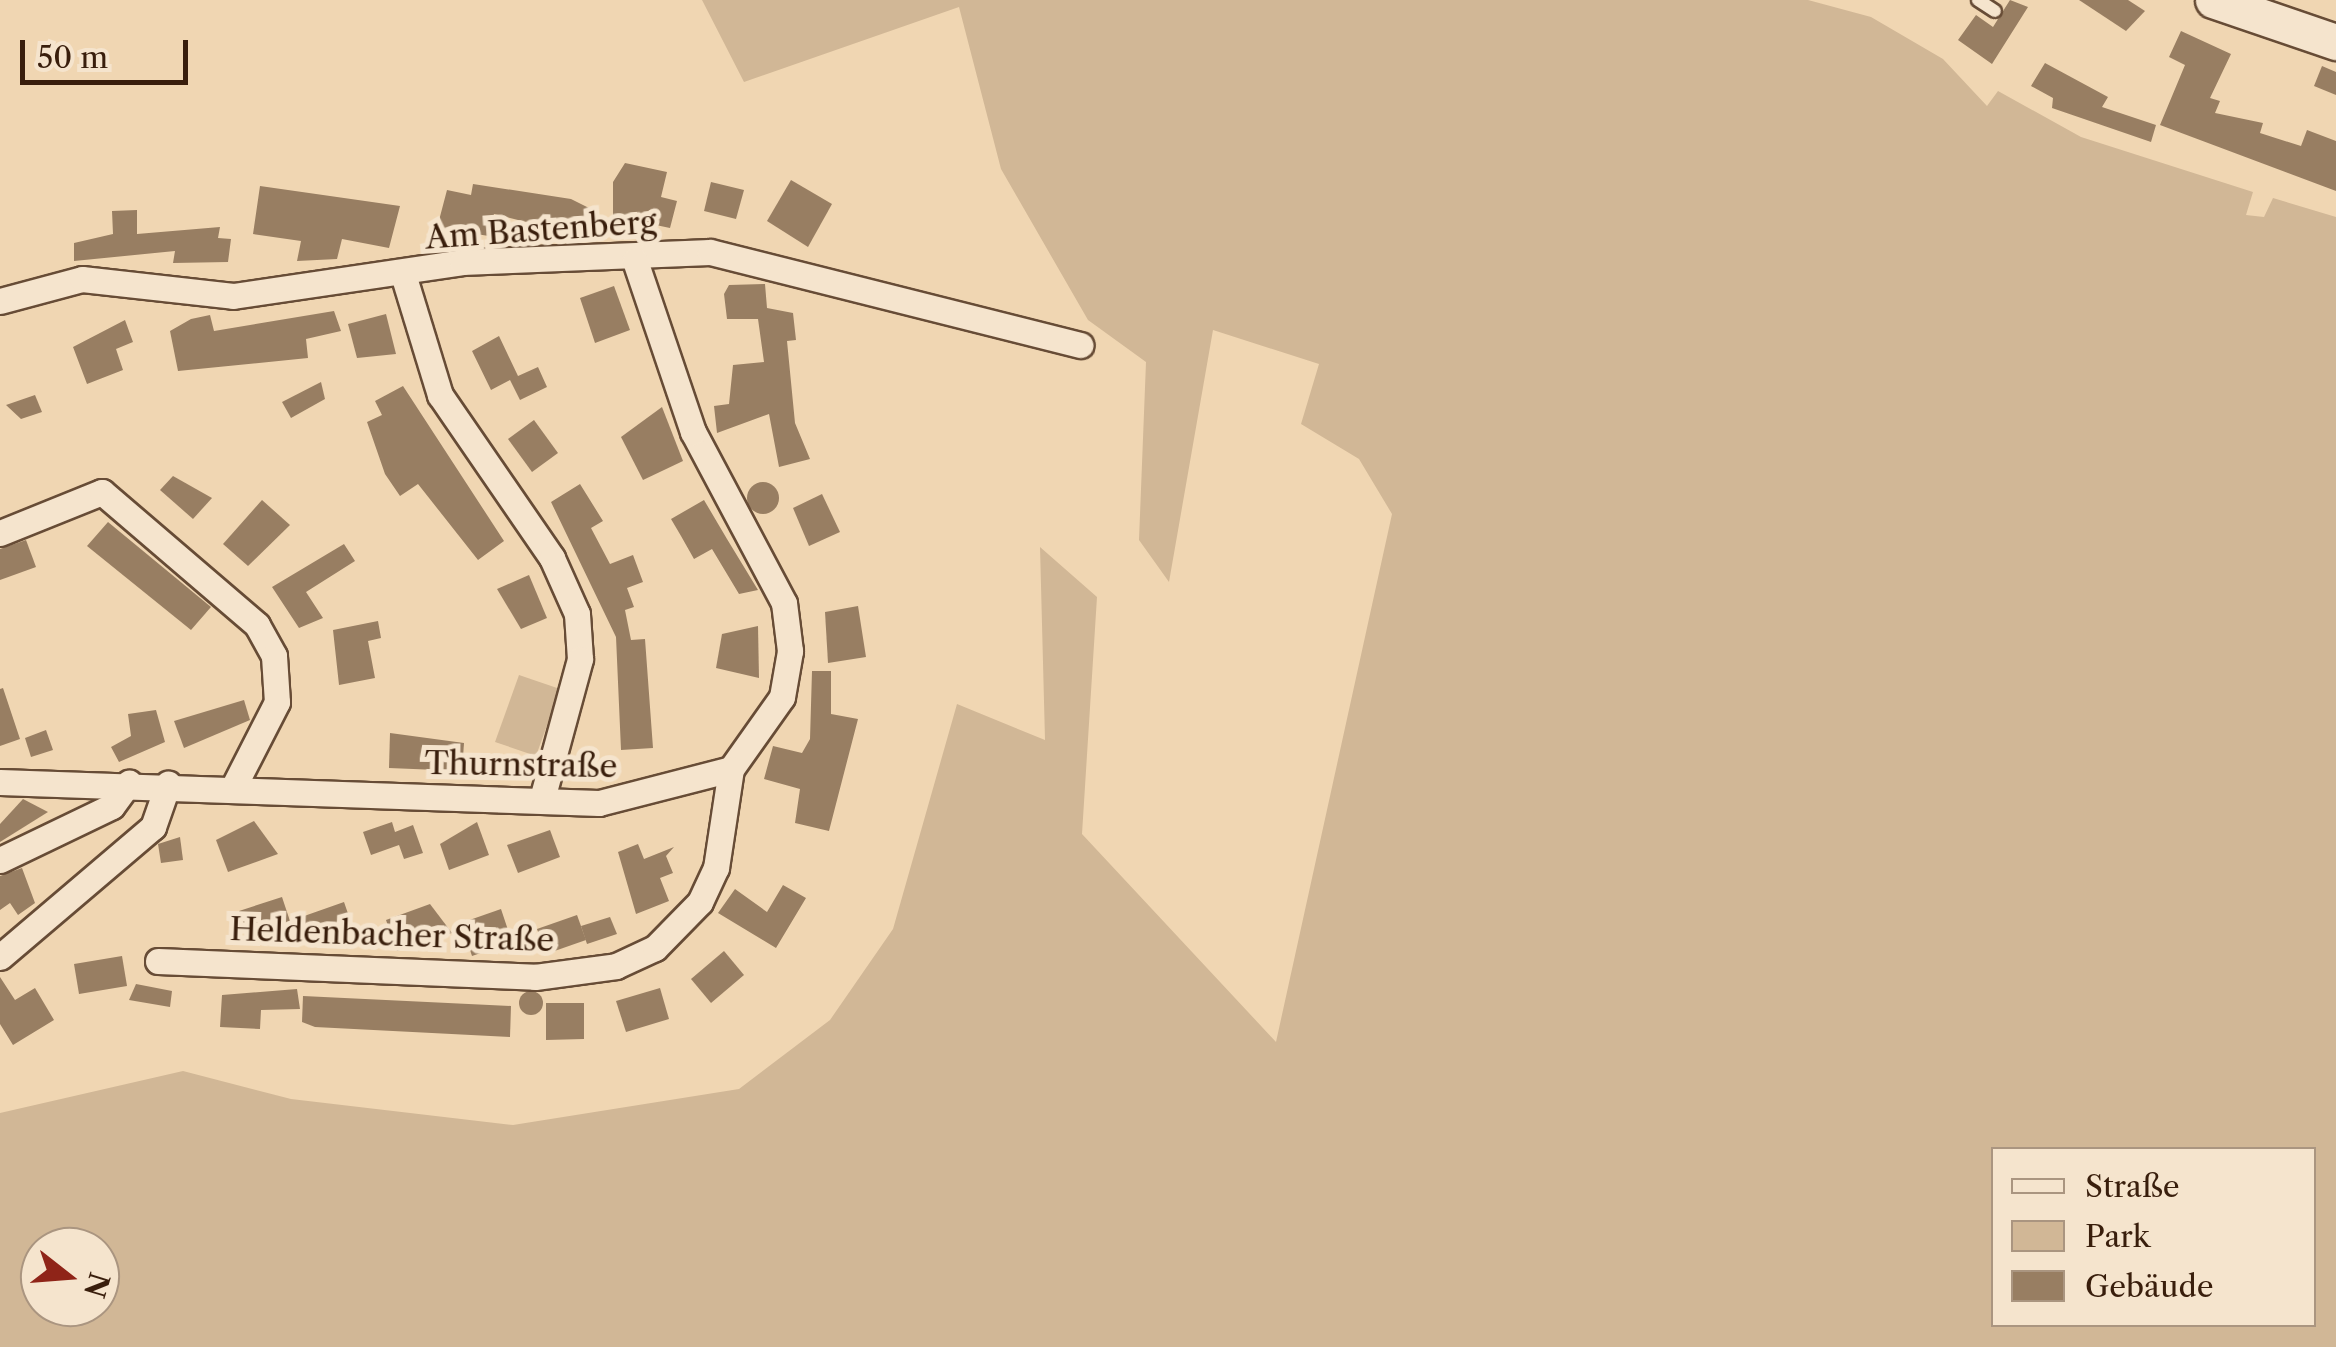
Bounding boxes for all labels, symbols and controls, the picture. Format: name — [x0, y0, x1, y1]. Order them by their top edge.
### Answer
scale bar — [25, 20, 192, 82]
text: 50 m — [37, 39, 108, 76]
street label: Am Bastenberg — [424, 203, 658, 257]
street label: Thurnstraße — [424, 744, 618, 786]
street label: Heldenbacher Straße — [229, 910, 555, 960]
legend — [1991, 1147, 2316, 1327]
text: Straße — [2085, 1168, 2180, 1205]
text: Park — [2085, 1218, 2150, 1255]
north arrow — [20, 1227, 120, 1327]
text: Gebäude — [2085, 1268, 2213, 1305]
text: N — [77, 1269, 117, 1302]

